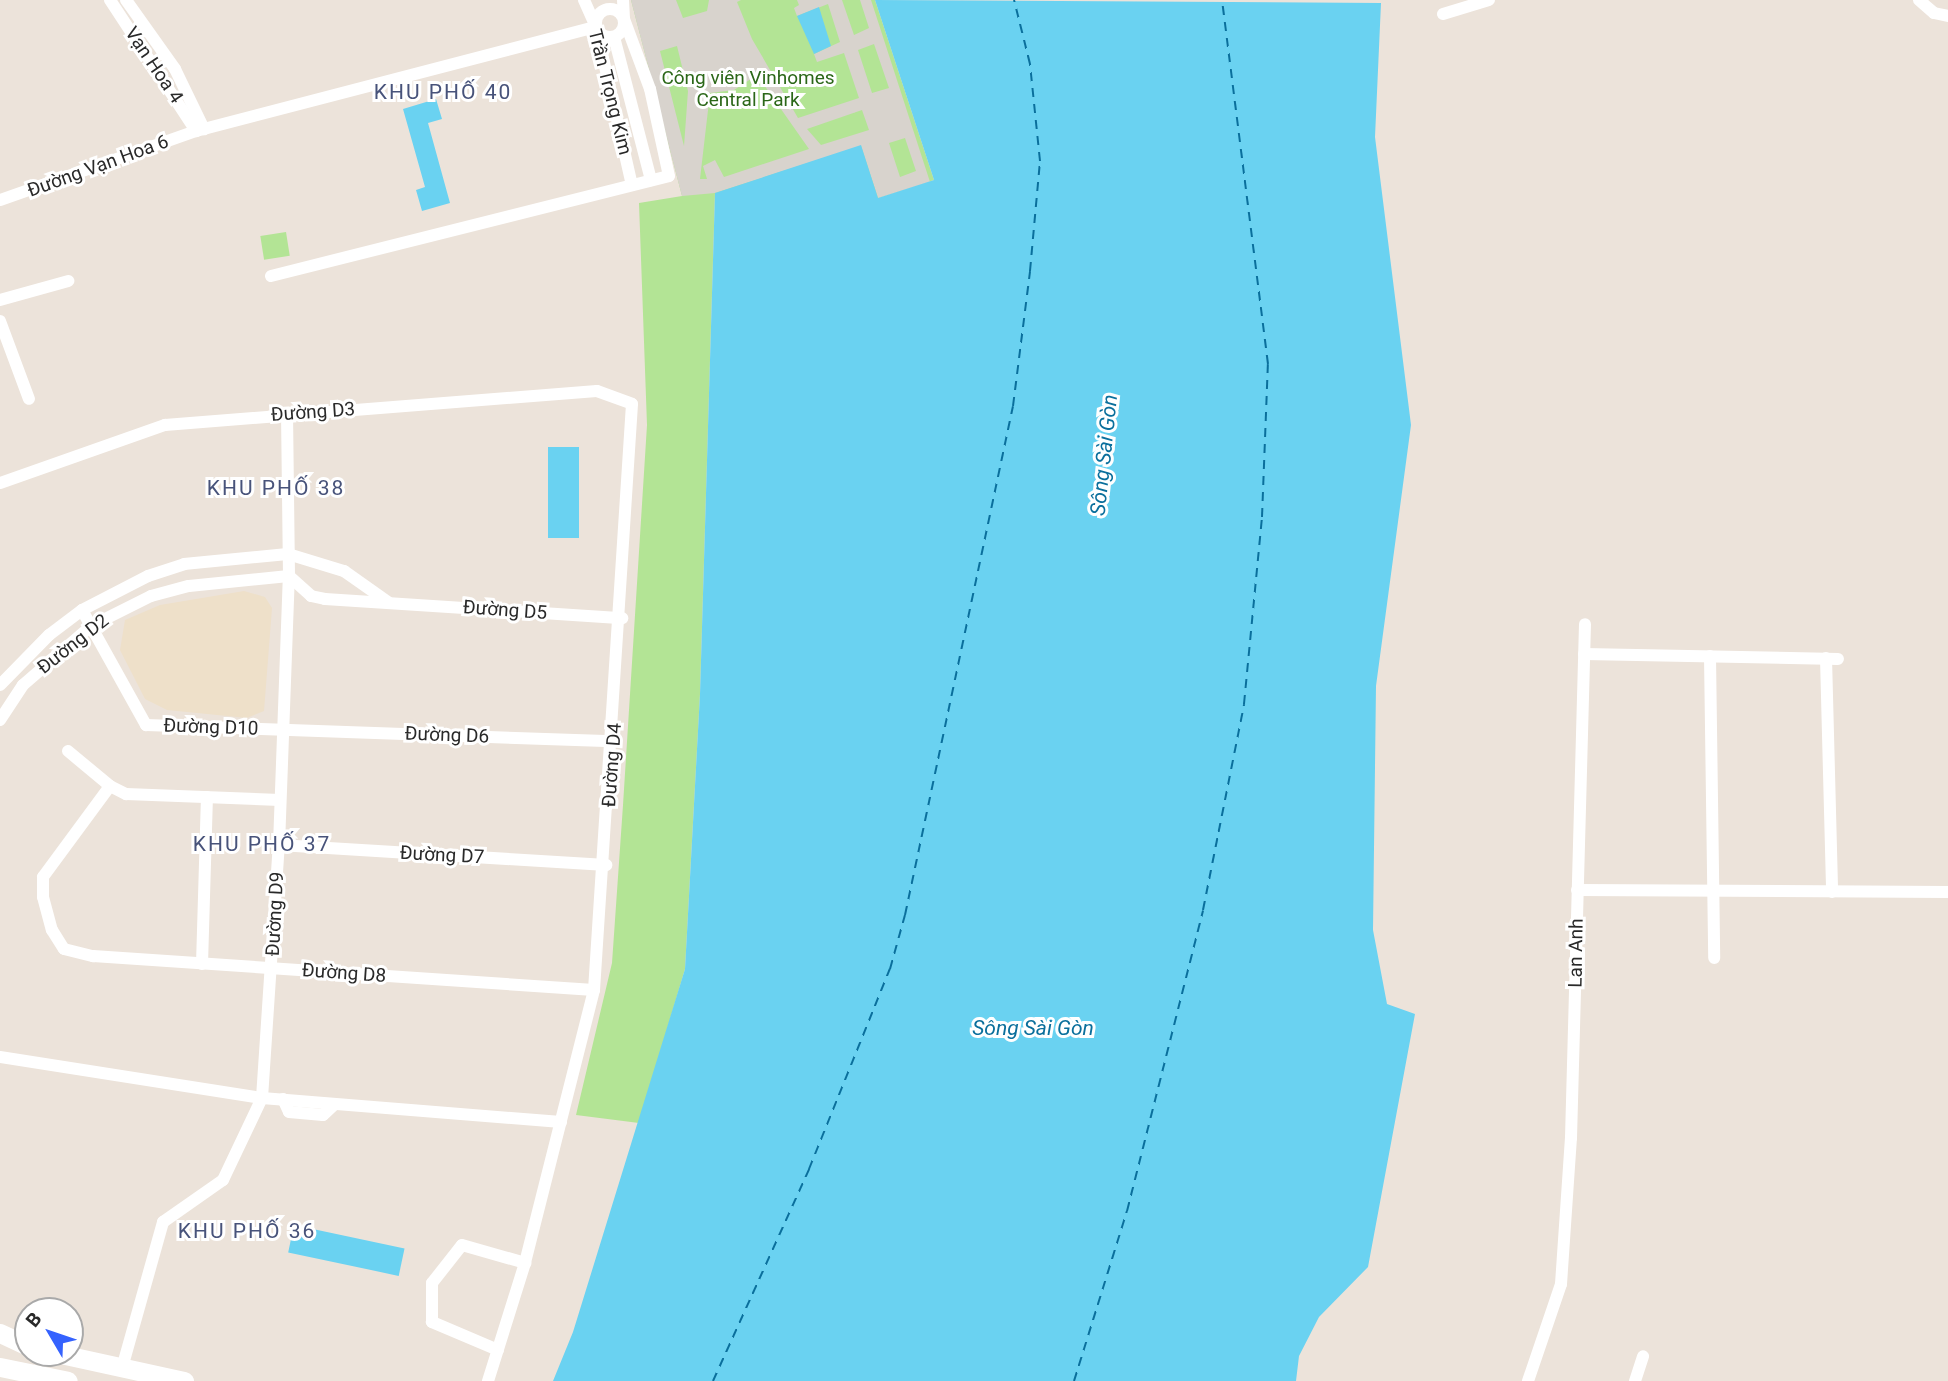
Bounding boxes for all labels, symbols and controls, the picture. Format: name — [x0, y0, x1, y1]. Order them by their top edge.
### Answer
street label: Vạn Hoa 4 — [120, 22, 188, 108]
street label: Trần Trọng Kim — [583, 27, 637, 157]
park label: Công viên Vinhomes Central Park — [661, 67, 835, 111]
district label: KHU PHỐ 40 — [375, 79, 511, 105]
street label: Đường Vạn Hoa 6 — [24, 130, 172, 202]
water label: Sông Sài Gòn — [1085, 393, 1123, 517]
street label: Đường D3 — [270, 398, 356, 426]
district label: KHU PHỐ 38 — [208, 475, 344, 501]
street label: Đường D5 — [462, 596, 548, 624]
street label: Đường D2 — [33, 609, 113, 679]
street label: Đường D10 — [163, 714, 259, 740]
street label: Đường D6 — [404, 722, 490, 748]
street label: Đường D4 — [598, 722, 626, 808]
district label: KHU PHỐ 37 — [194, 831, 330, 857]
street label: Đường D7 — [399, 841, 485, 869]
street label: Đường D9 — [261, 871, 289, 957]
street label: Lan Anh — [1564, 918, 1588, 988]
street label: Đường D8 — [301, 959, 387, 987]
water label: Sông Sài Gòn — [972, 1015, 1094, 1041]
district label: KHU PHỐ 36 — [179, 1218, 315, 1244]
north arrow — [14, 1297, 84, 1367]
text: B — [21, 1308, 47, 1332]

